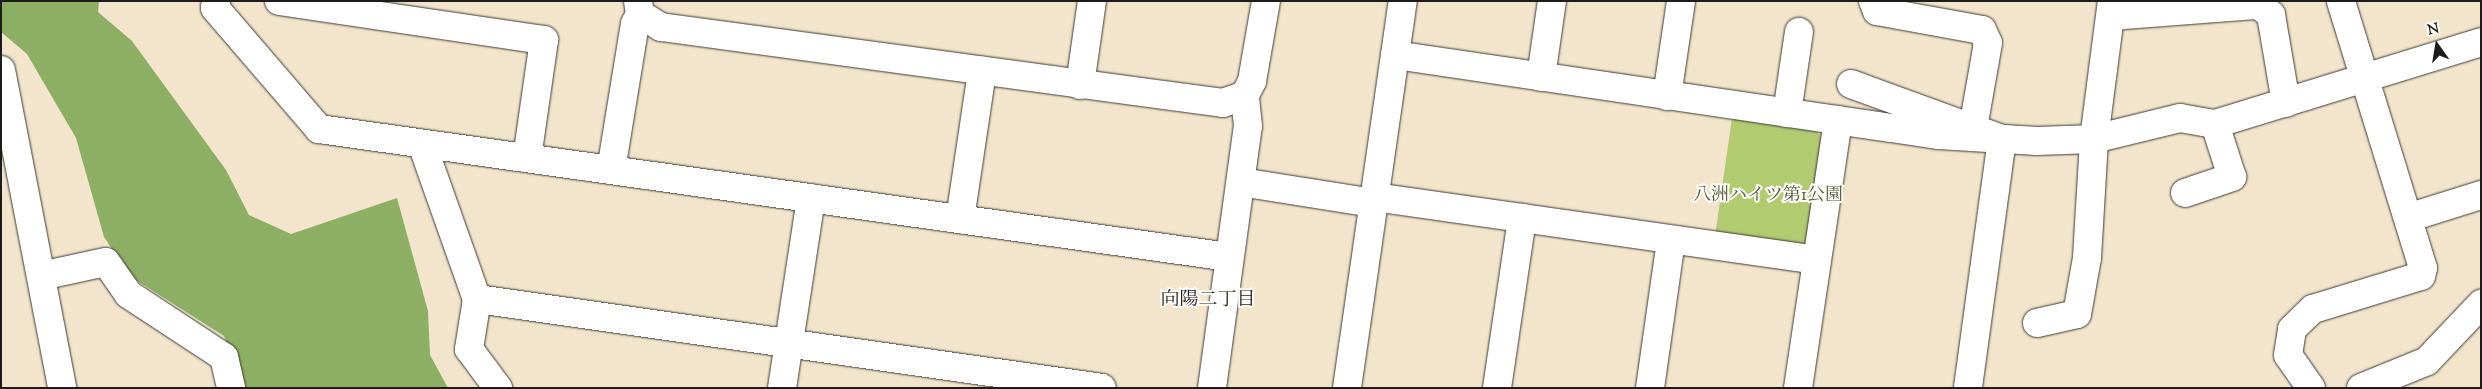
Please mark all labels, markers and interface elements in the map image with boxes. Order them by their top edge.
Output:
text: N [2426,19,2441,41]
north arrow [2412,20,2462,70]
park label: 八洲ハイツ第1公園 [1693,185,1843,207]
district label: 向陽二丁目 [1161,290,1255,312]

